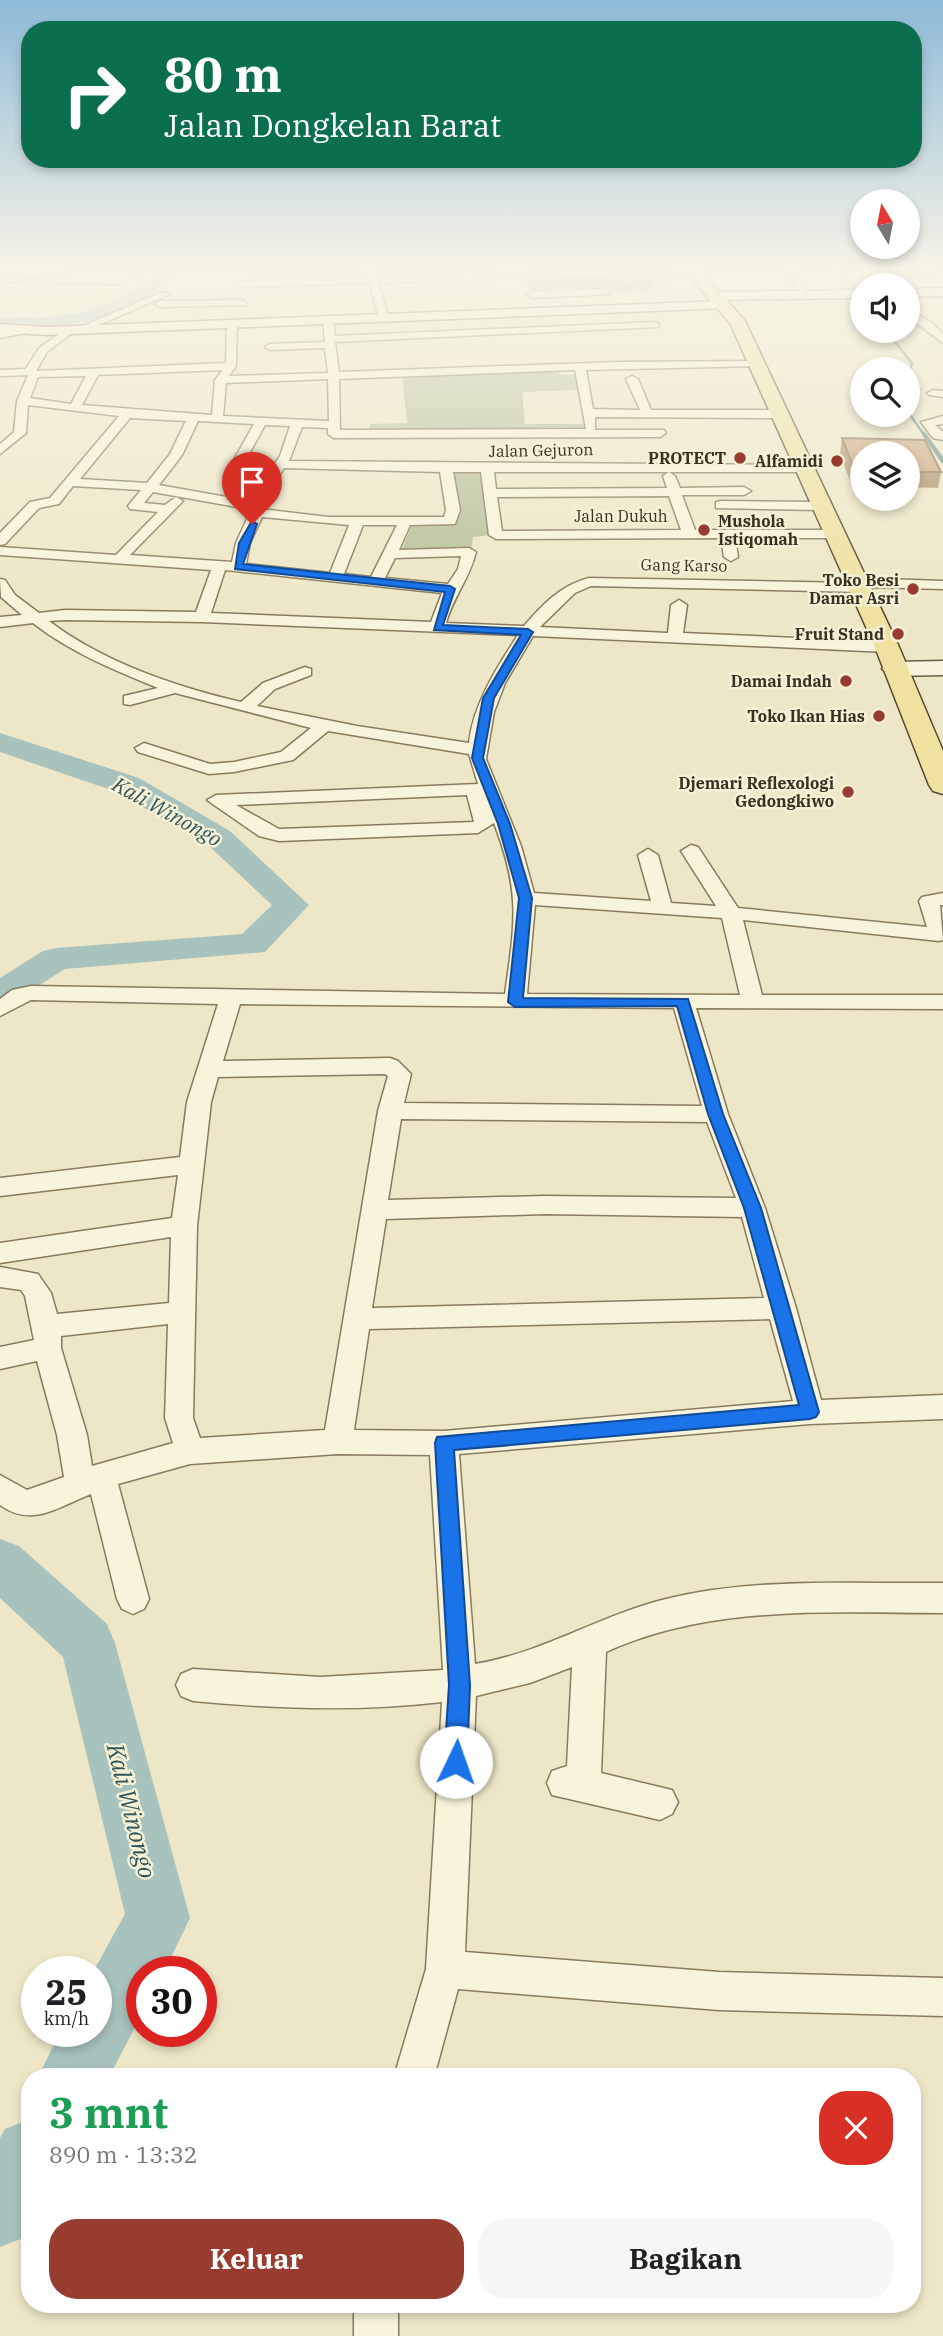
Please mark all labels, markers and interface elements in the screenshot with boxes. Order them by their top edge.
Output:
text: 80 m [164,42,282,105]
icon: right [49,49,140,140]
text: Jalan Dongkelan Barat [164,104,501,146]
north arrow [850,189,920,259]
map controls [850,189,920,511]
button: sound [850,273,920,343]
button: search [850,357,920,427]
street label: Jalan Gejuron [489,439,593,461]
button: layers [850,441,920,511]
place label: PROTECT [648,448,726,468]
marker: PROTECT [732,450,748,466]
place label: Alfamidi [755,451,823,471]
pin [222,452,282,524]
marker: Alfamidi [829,453,845,469]
icon: arrive [233,463,271,501]
street label: Jalan Dukuh [574,506,668,526]
place label: Mushola Istiqomah [718,511,798,549]
marker: Mushola Istiqomah [696,522,712,538]
street label: Gang Karso [640,554,728,576]
place label: Toko Besi Damar Asri [809,570,899,608]
marker: Toko Besi Damar Asri [905,581,921,597]
place label: Fruit Stand [795,624,884,644]
marker: Fruit Stand [890,626,906,642]
place label: Damai Indah [731,671,832,691]
marker: Damai Indah [838,673,854,689]
place label: Toko Ikan Hias [747,706,865,726]
marker: Toko Ikan Hias [871,708,887,724]
water label: Kali Winongo [107,769,227,853]
place label: Djemari Reflexologi Gedongkiwo [679,773,834,811]
marker: Djemari Reflexologi Gedongkiwo [840,784,856,800]
position arrow [419,1725,493,1799]
water label: Kali Winongo [100,1739,164,1882]
speed limit sign: 30 [126,1956,217,2047]
text: 25 [45,1969,88,2015]
text: km/h [44,2007,89,2030]
text: 3 mnt [49,2085,168,2140]
button: close [819,2091,893,2165]
text: 890 m · 13:32 [49,2139,198,2169]
button: Keluar [49,2219,464,2299]
button: Bagikan [478,2219,893,2299]

